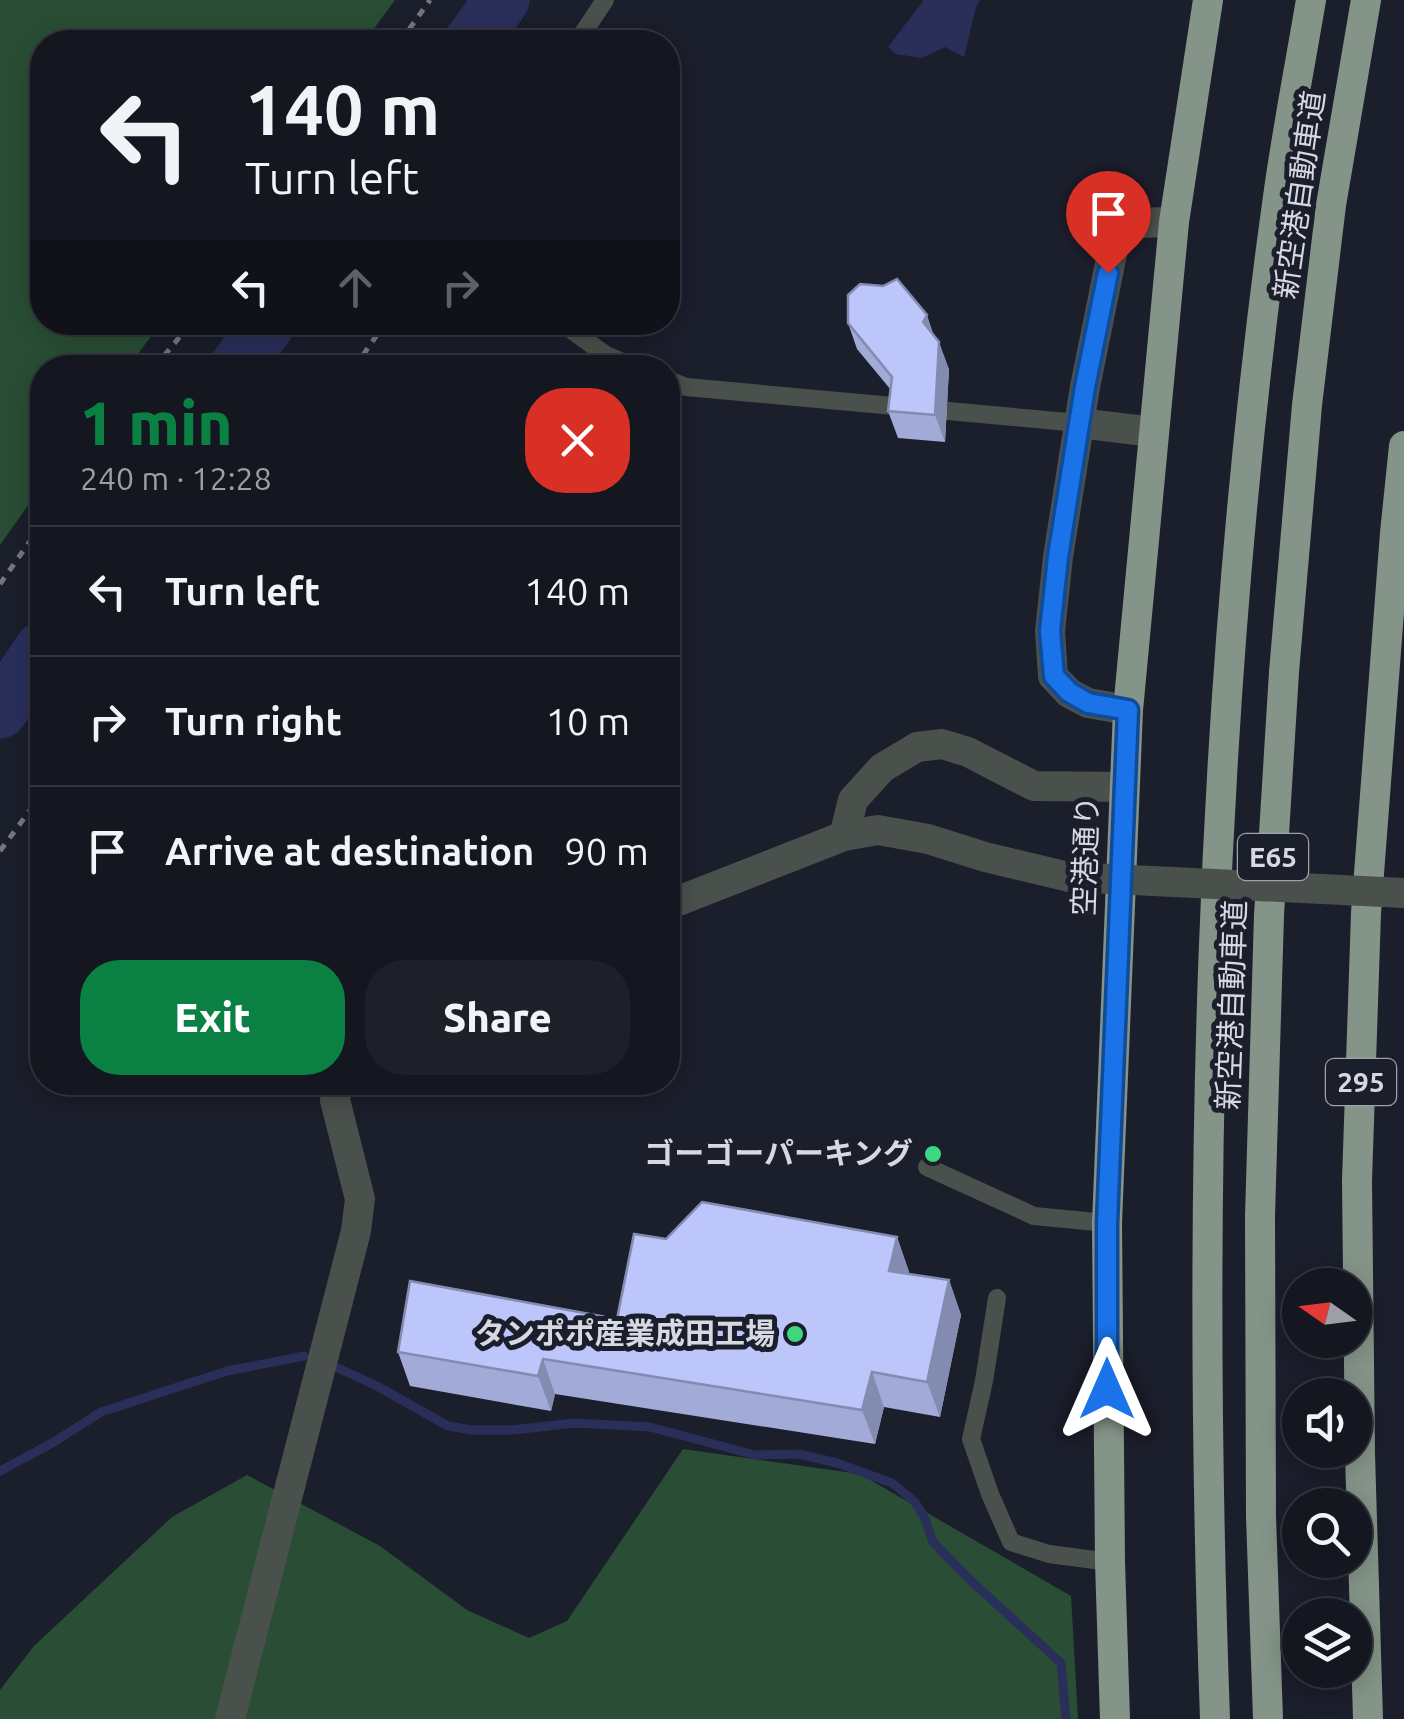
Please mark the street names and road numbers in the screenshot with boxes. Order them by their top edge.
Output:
street label: 新空港自動車道 [1268,89,1330,301]
street label: 空港通り [1066,795,1104,917]
road number: E65 [1238,834,1308,880]
street label: 新空港自動車道 [1210,899,1252,1110]
road number: 295 [1326,1059,1396,1105]

